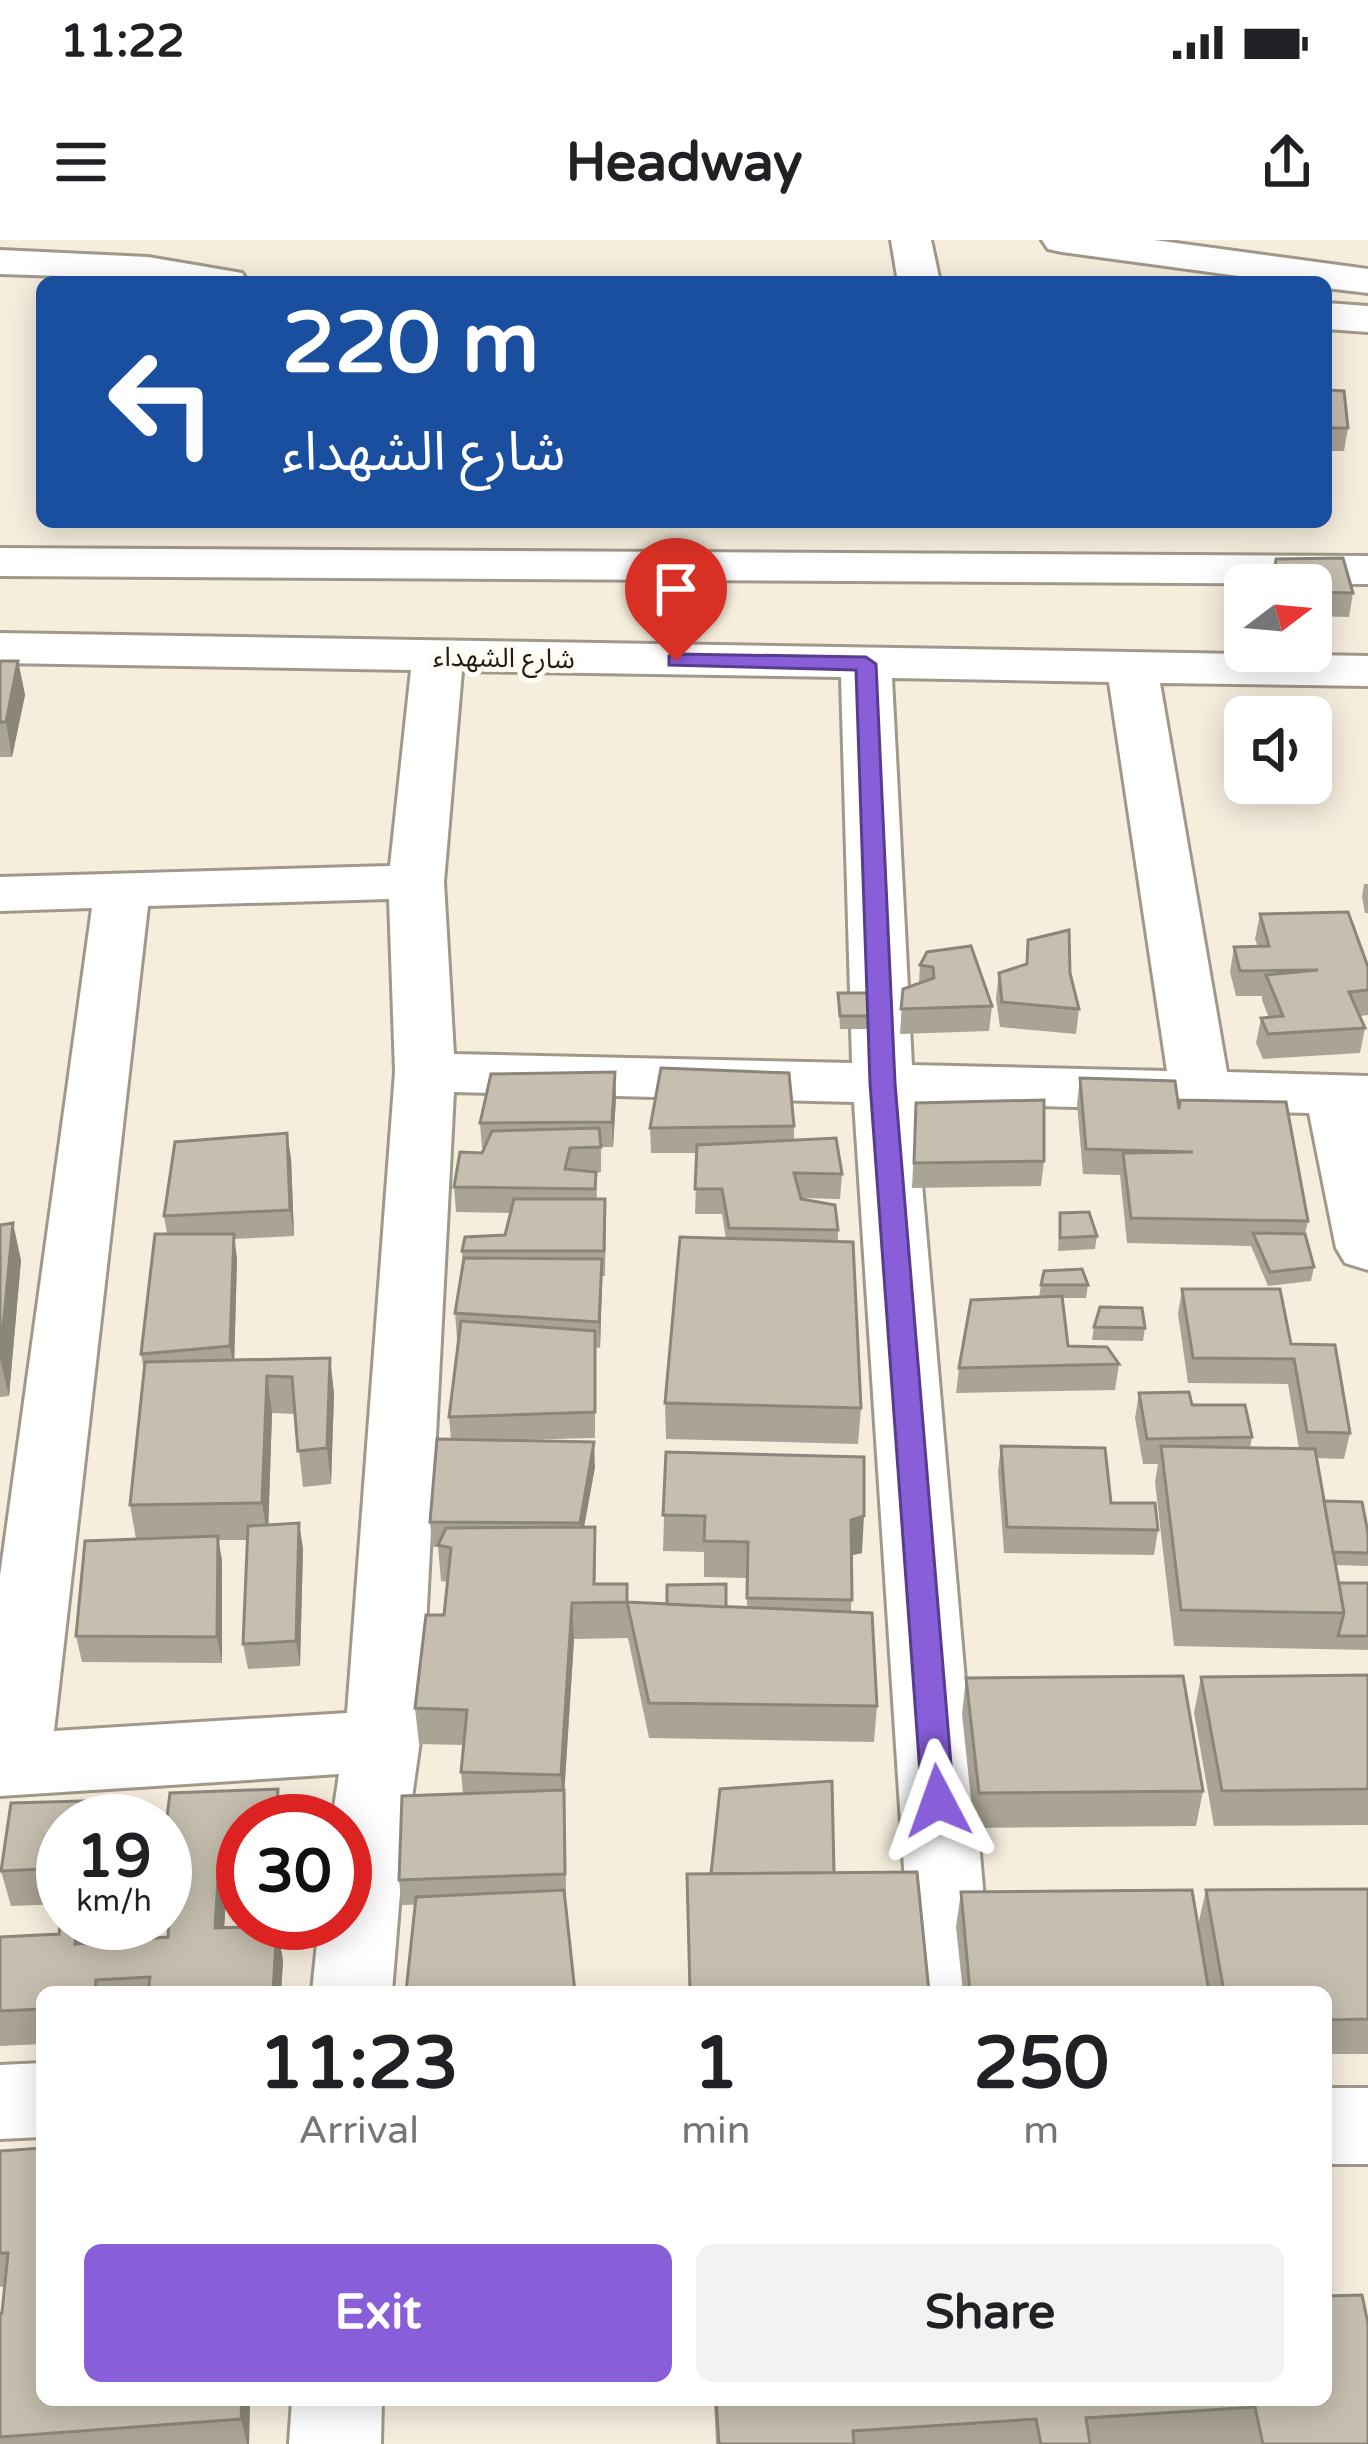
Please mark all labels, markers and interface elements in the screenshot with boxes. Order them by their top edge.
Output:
text: 11:22 [60,15,185,69]
icon: menu [48,129,114,195]
icon: share [1254,129,1320,195]
text: Headway [566,130,802,195]
text: 220 m [282,294,539,395]
icon: left [84,324,240,480]
text: شارع الشهداء [282,420,565,485]
pin [625,538,727,661]
icon: arrive [643,556,709,622]
north arrow [1224,564,1332,672]
map controls [1224,564,1332,804]
street label: شارع الشهداء [433,641,575,679]
button: sound [1224,696,1332,804]
position arrow [875,1738,1001,1864]
speed limit sign: 30 [216,1794,372,1950]
text: 19 [76,1821,152,1893]
text: km/h [76,1883,152,1920]
text: 11:23 [259,2021,458,2108]
text: 1 [693,2021,739,2108]
text: 250 [973,2021,1109,2108]
text: Arrival [298,2107,419,2154]
text: min [681,2107,751,2154]
text: m [1023,2107,1059,2154]
button: Exit [84,2244,672,2382]
button: Share [696,2244,1284,2382]

